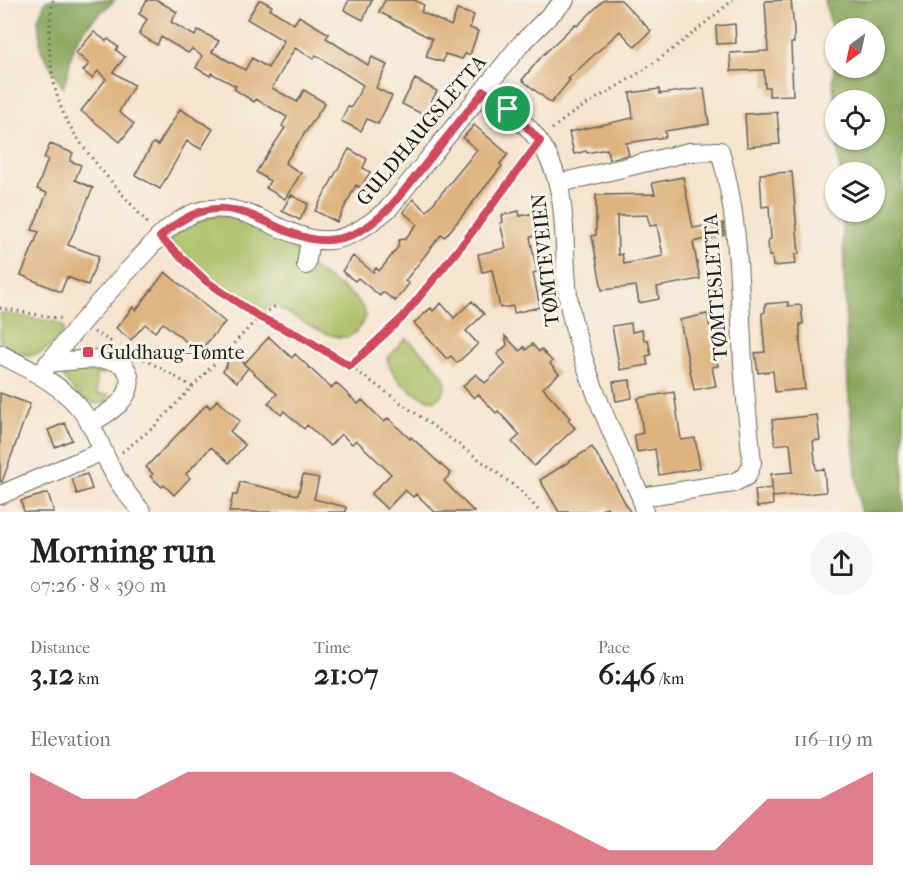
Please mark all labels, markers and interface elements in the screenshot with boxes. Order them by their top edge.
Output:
north arrow [825,18,885,78]
map controls [825,18,885,222]
street label: GULDHAUGSLETTA [352,50,492,210]
pin [482,83,533,134]
button: locate [825,90,885,150]
icon: arrive [491,92,524,125]
button: layers [825,162,885,222]
street label: TØMTEVEIEN [527,192,564,328]
street label: TØMTESLETTA [699,212,732,361]
place label: Guldhaug-Tømte [100,341,245,364]
marker: Guldhaug-Tømte [81,345,95,359]
text: Morning run [30,532,215,571]
button: share [810,532,873,595]
text: 07:26 · 8 × 390 m [30,574,166,597]
text: Distance [30,638,90,657]
text: Time [314,638,350,657]
text: Pace [598,638,630,657]
text: 3.12 [30,657,74,692]
text: 21:07 [314,657,378,692]
text: 6:46 [598,657,655,692]
text: km [74,669,99,688]
text: /km [655,669,684,688]
text: Elevation [30,728,111,751]
text: 116–119 m [794,728,873,751]

